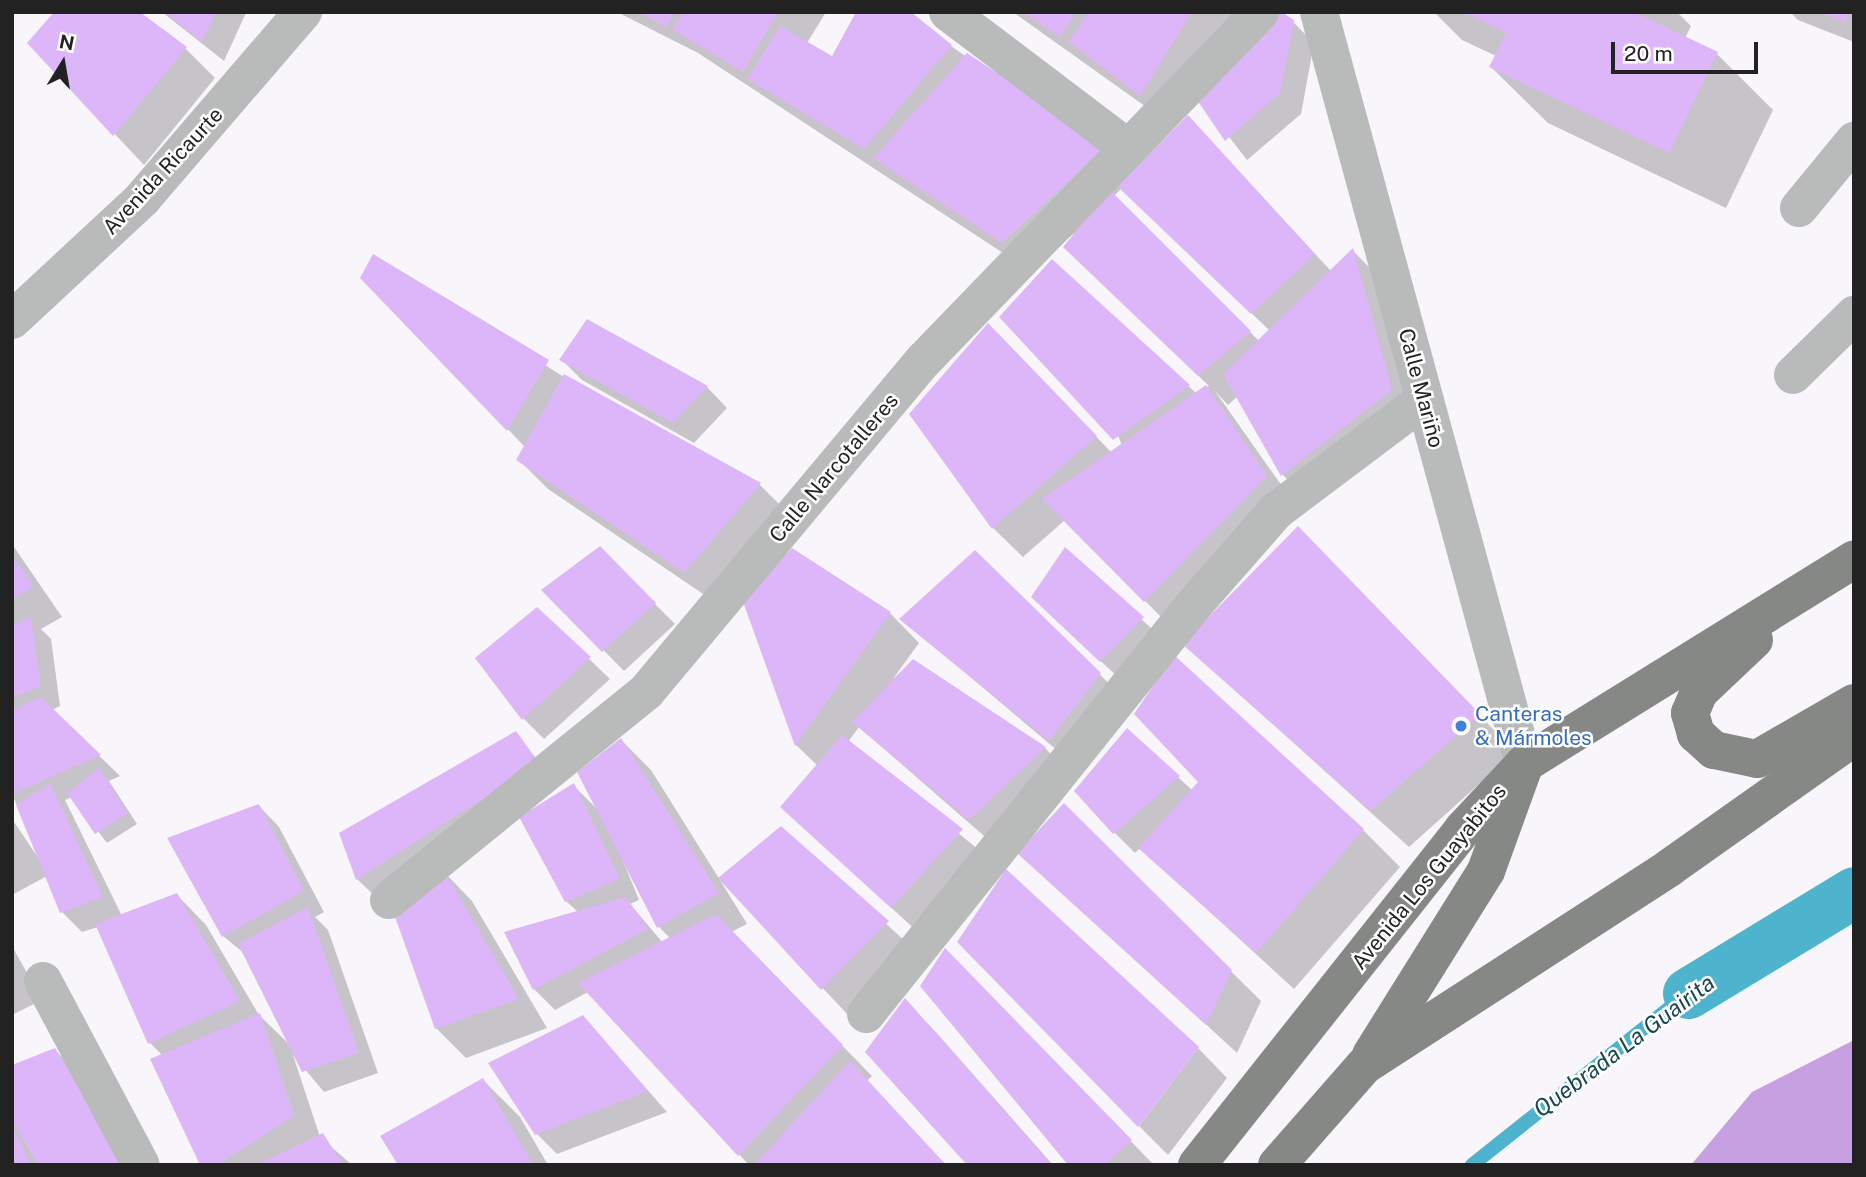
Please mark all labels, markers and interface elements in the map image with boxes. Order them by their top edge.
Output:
north arrow [28,28,98,98]
scale bar [1614,28,1761,72]
text: N [58,30,76,55]
text: 20 m [1624,41,1673,66]
street label: Avenida Ricaurte [98,102,228,240]
street label: Calle Mariño [1393,326,1449,450]
street label: Calle Narcotalleres [764,388,904,548]
place label: Canteras & Mármoles [1475,701,1592,751]
marker: Canteras & Mármoles [1453,718,1469,734]
street label: Avenida Los Guayabitos [1346,779,1512,975]
water label: Quebrada La Guairita [1528,969,1720,1123]

